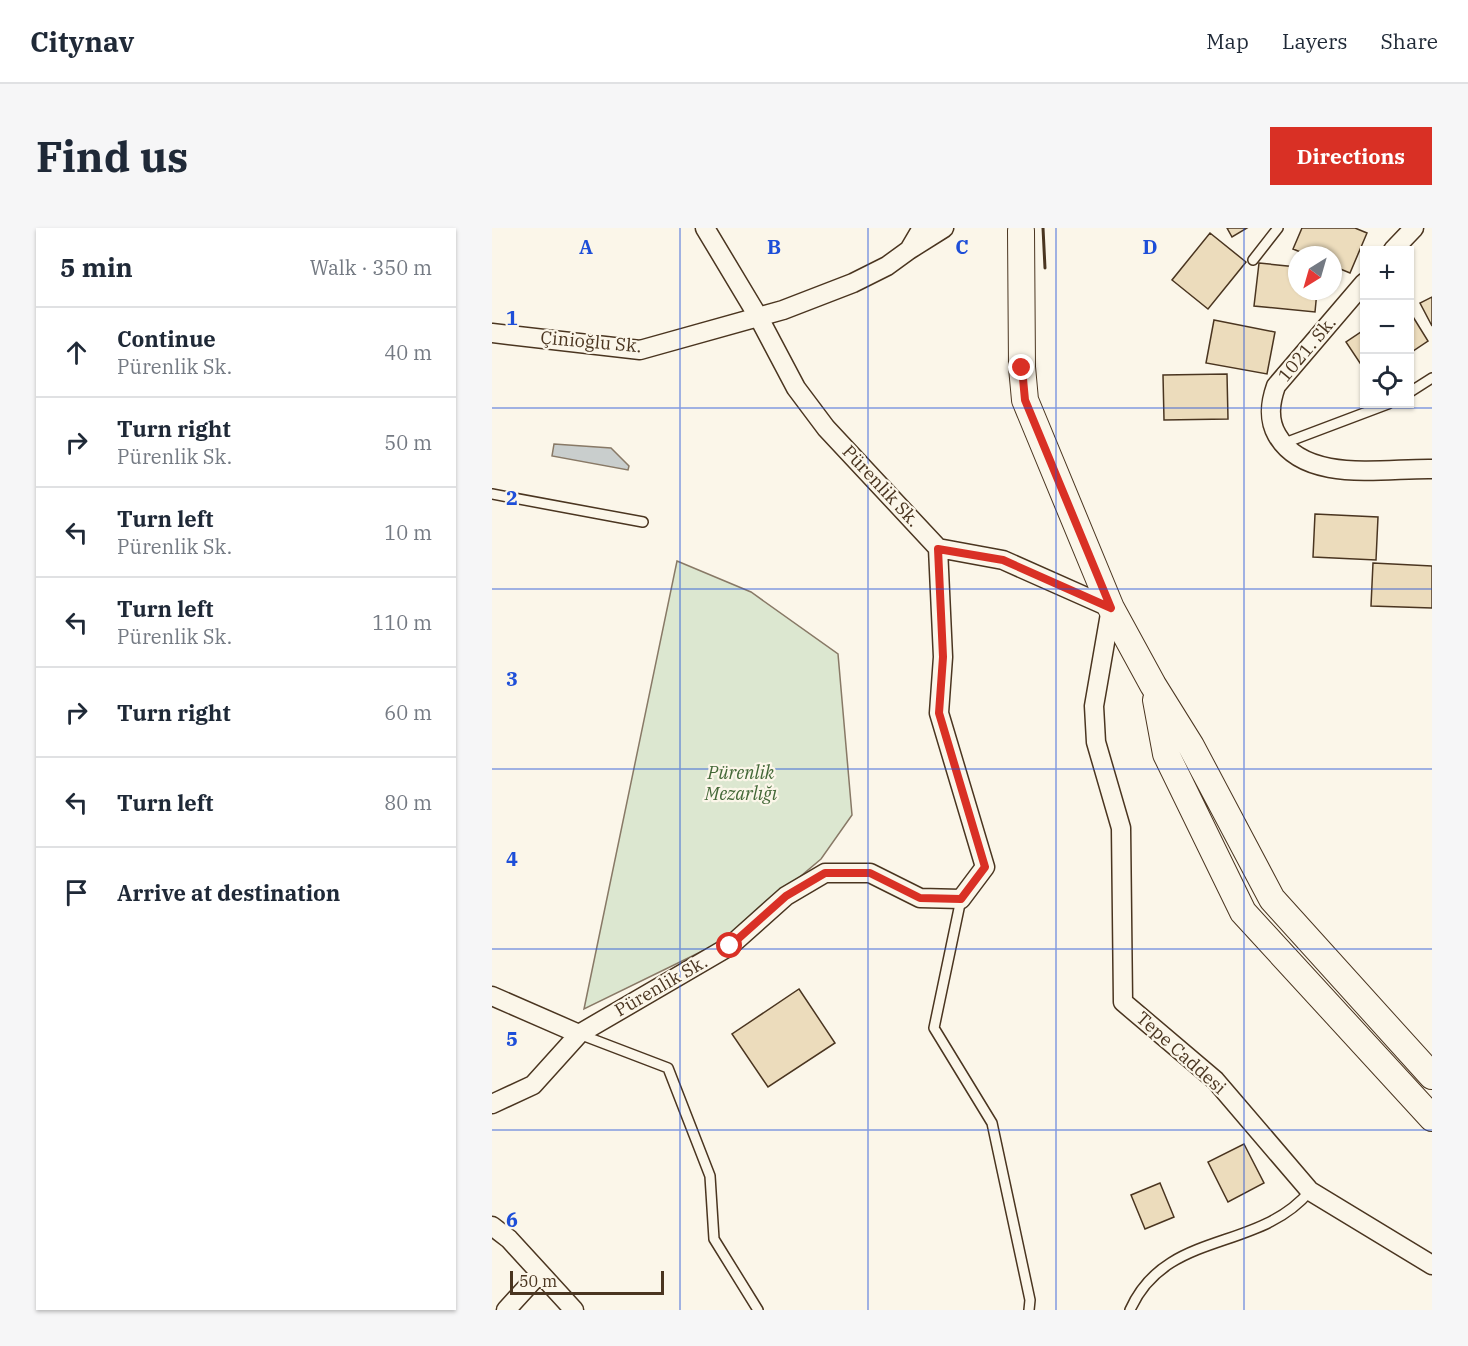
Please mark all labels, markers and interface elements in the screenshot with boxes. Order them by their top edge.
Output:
text: Citynav [30,23,134,60]
text: Map [1206,27,1249,55]
text: Layers [1282,27,1348,55]
text: Share [1381,27,1438,55]
button: Directions [1270,127,1432,185]
text: Find us [36,129,188,184]
text: A [579,233,593,260]
text: B [767,233,781,260]
text: C [955,233,969,260]
text: D [1142,233,1158,260]
north arrow [1288,246,1342,300]
map controls [1360,246,1414,408]
button: + [1360,246,1414,300]
text: 5 min [60,250,133,284]
text: Walk · 350 m [310,254,432,281]
button: − [1360,300,1414,354]
text: 1 [506,304,518,331]
street label: 1021. Sk. [1273,311,1341,386]
text: Continue [117,324,216,353]
street label: Çinioğlu Sk. [539,326,643,357]
icon: ahead [60,336,93,369]
text: 40 m [384,339,432,366]
text: Pürenlik Sk. [117,353,232,380]
route end [1008,354,1034,380]
button: locate [1360,354,1414,408]
text: Turn right [117,414,231,443]
icon: right [60,426,93,459]
text: 50 m [384,429,432,456]
street label: Pürenlik Sk. [838,440,925,531]
text: Pürenlik Sk. [117,443,232,470]
text: 2 [506,484,518,511]
text: Turn left [117,504,213,533]
icon: left [60,516,93,549]
text: 10 m [384,519,432,546]
text: Pürenlik Sk. [117,533,232,560]
text: Turn left [117,594,213,623]
icon: left [60,606,93,639]
text: 110 m [372,609,432,636]
text: Pürenlik Sk. [117,623,232,650]
text: 3 [506,665,518,692]
icon: right [60,696,93,729]
text: Turn right [117,698,231,727]
text: 60 m [384,699,432,726]
park label: Pürenlik Mezarlığı [704,761,778,805]
icon: left [60,786,93,819]
text: Turn left [117,788,213,817]
text: 80 m [384,789,432,816]
text: 4 [506,845,518,872]
icon: arrive [60,876,93,909]
text: Arrive at destination [117,878,340,907]
route start [716,932,742,958]
street label: Pürenlik Sk. [610,950,711,1021]
street label: Tepe Caddesi [1132,1006,1231,1099]
text: 5 [506,1025,518,1052]
text: 6 [506,1206,518,1233]
scale bar [510,1268,664,1296]
text: 50 m [519,1271,557,1291]

